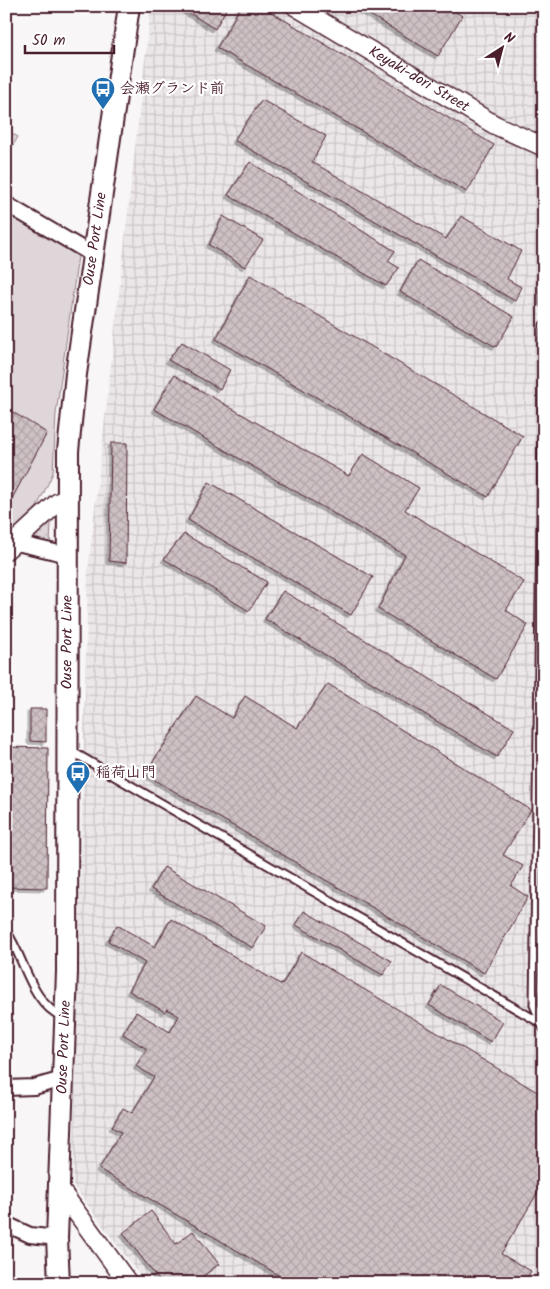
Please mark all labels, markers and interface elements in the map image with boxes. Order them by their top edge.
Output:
scale bar [25,22,114,54]
north arrow [478,22,528,72]
text: N [499,27,519,50]
text: 50 m [32,29,66,53]
street label: Keyaki-dori Street [364,40,474,119]
bus stop icon: 会瀬グランド前 [90,76,116,110]
place label: 会瀬グランド前 [120,77,225,101]
street label: Ouse Port Line [77,191,114,287]
street label: Ouse Port Line [56,595,80,689]
bus stop icon: 稲荷山門 [65,760,91,794]
place label: 稲荷山門 [96,761,156,785]
street label: Ouse Port Line [50,1000,78,1095]

